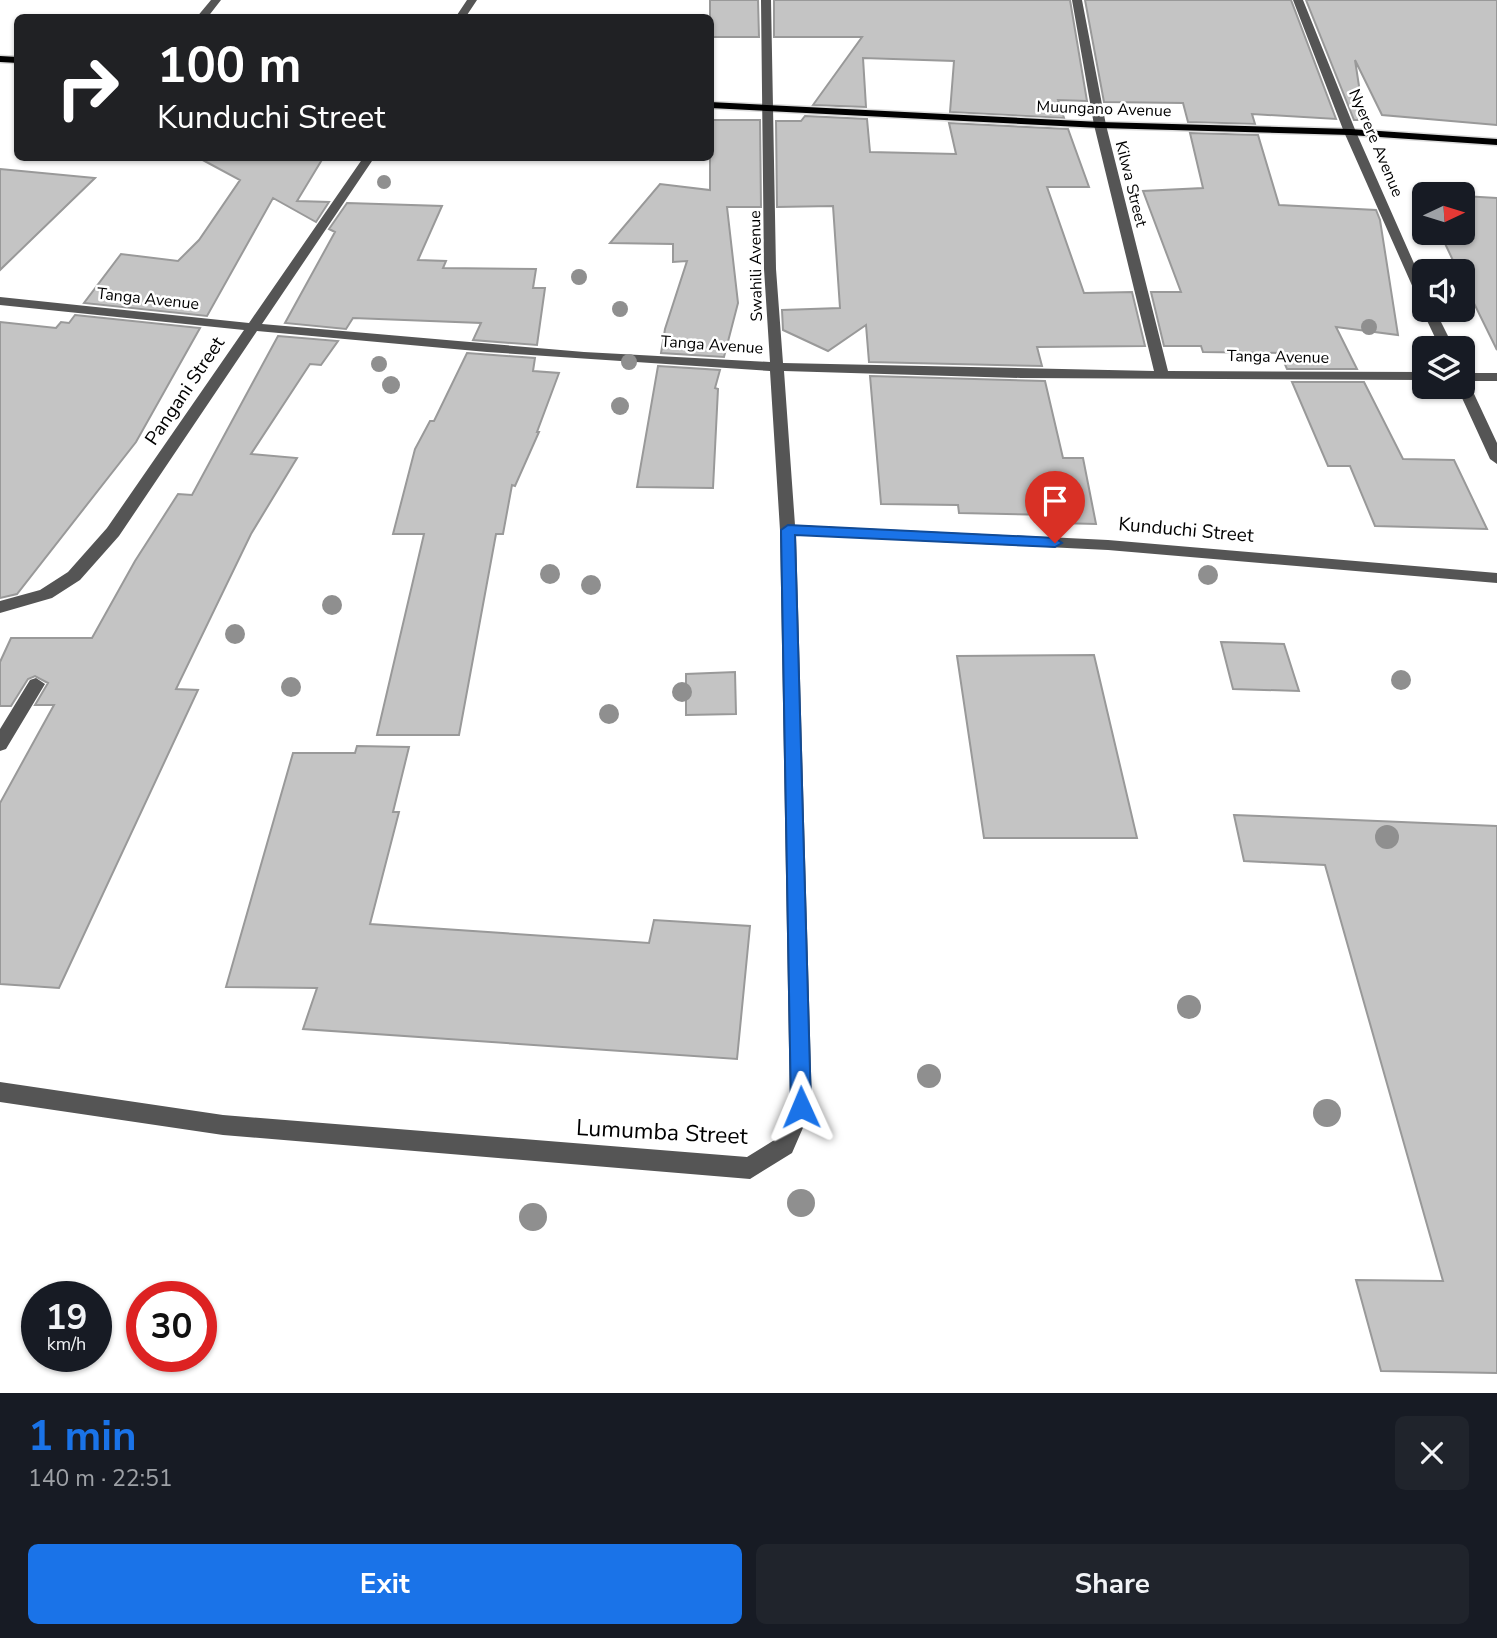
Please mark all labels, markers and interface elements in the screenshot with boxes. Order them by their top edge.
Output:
text: 100 m [157,32,301,99]
icon: right [42,42,133,133]
street label: Nyerere Avenue [1343,86,1409,200]
text: Kunduchi Street [157,96,385,139]
street label: Muungano Avenue [1036,96,1172,122]
street label: Kilwa Street [1110,139,1152,230]
north arrow [1412,182,1475,245]
map controls [1412,182,1475,399]
street label: Swahili Avenue [744,210,768,322]
button: sound [1412,259,1475,322]
street label: Tanga Avenue [96,283,200,315]
street label: Tanga Avenue [660,330,764,360]
street label: Pangani Street [139,331,231,450]
button: layers [1412,336,1475,399]
street label: Tanga Avenue [1227,345,1329,369]
pin [1025,471,1085,543]
icon: arrive [1036,482,1074,520]
street label: Kunduchi Street [1117,511,1255,549]
position arrow [764,1070,838,1144]
street label: Lumumba Street [575,1112,749,1152]
speed limit sign: 30 [126,1281,217,1372]
text: 19 [45,1294,88,1341]
text: km/h [47,1332,86,1356]
text: 1 min [28,1408,137,1465]
button: close [1395,1416,1469,1490]
text: 140 m · 22:51 [28,1463,173,1494]
button: Exit [28,1544,742,1624]
button: Share [756,1544,1469,1624]

